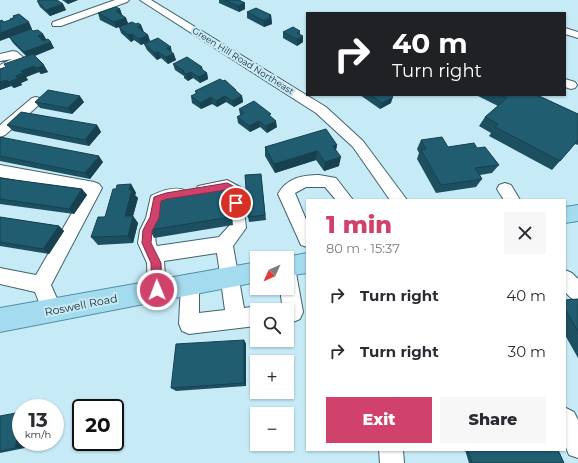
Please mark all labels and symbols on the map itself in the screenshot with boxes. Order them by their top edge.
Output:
street label: Green Hill Road Northeast [190,25,296,97]
pin [219,186,253,220]
north arrow [250,251,294,295]
position arrow [136,269,178,311]
street label: Roswell Road [43,291,119,319]
speed limit sign: 20 [72,399,124,451]

